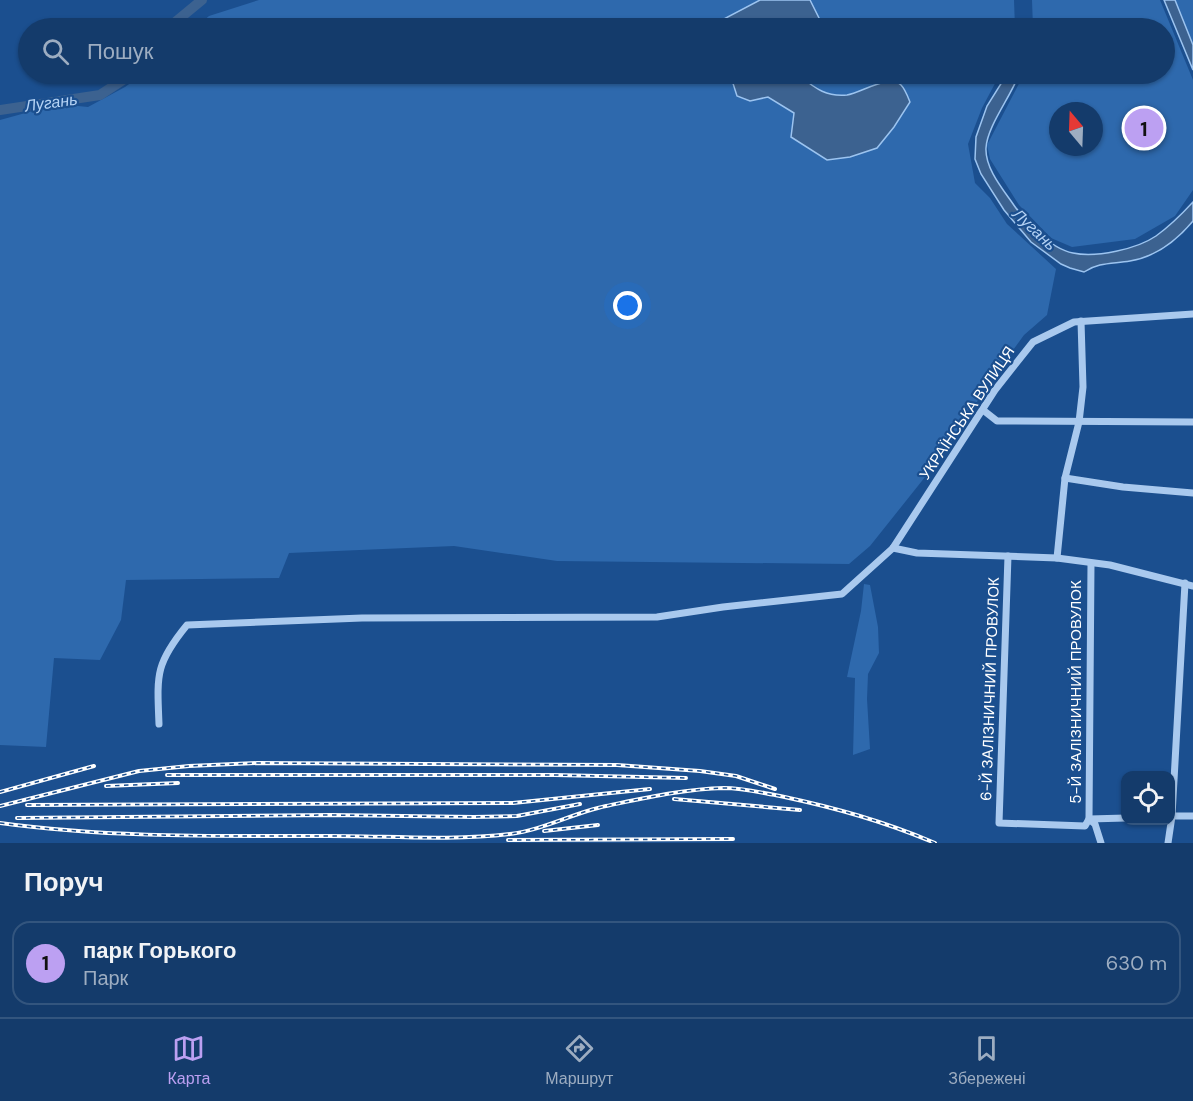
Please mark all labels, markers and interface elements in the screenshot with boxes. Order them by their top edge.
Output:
search box [18,18,1175,84]
icon: search [39,35,72,68]
text: Пошук [87,37,153,66]
water label: Лугань [22,88,79,117]
north arrow [1049,102,1103,156]
pin: 1 [1124,106,1164,150]
water label: Лугань [1007,203,1061,255]
your location [613,291,642,320]
street label: УКРАЇНСЬКА ВУЛИЦЯ [915,342,1019,484]
street label: 6-Й ЗАЛІЗНИЧНИЙ ПРОВУЛОК [976,577,1004,801]
street label: 5-Й ЗАЛІЗНИЧНИЙ ПРОВУЛОК [1066,580,1086,804]
map controls [1121,771,1175,825]
button: locate [1121,771,1175,825]
text: Поруч [24,865,104,899]
text: парк Горького [83,936,236,965]
text: 1 [42,950,49,976]
text: 630 m [1106,950,1167,976]
text: Парк [83,965,128,991]
tab: Карта [167,1032,210,1089]
tab: Маршрут [545,1032,613,1089]
tab: Збережені [948,1032,1026,1089]

